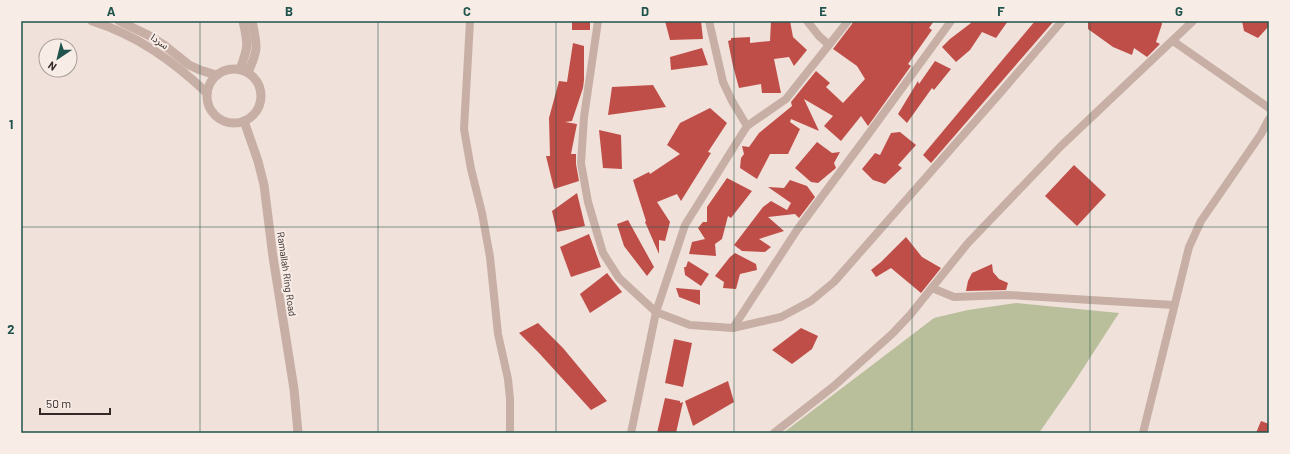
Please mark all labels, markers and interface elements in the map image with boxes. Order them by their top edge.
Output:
text: A [107,3,116,19]
text: B [285,3,293,19]
text: C [463,3,471,19]
text: D [641,3,649,19]
text: E [819,3,827,19]
text: F [997,3,1005,19]
text: G [1175,3,1183,19]
street label: سردا [148,31,171,52]
north arrow [38,38,78,78]
text: N [45,59,59,74]
text: 1 [9,116,13,132]
street label: Ramallah Ring Road [275,231,299,317]
text: 2 [7,321,15,337]
scale bar [40,390,110,416]
text: 50 m [46,396,71,410]

